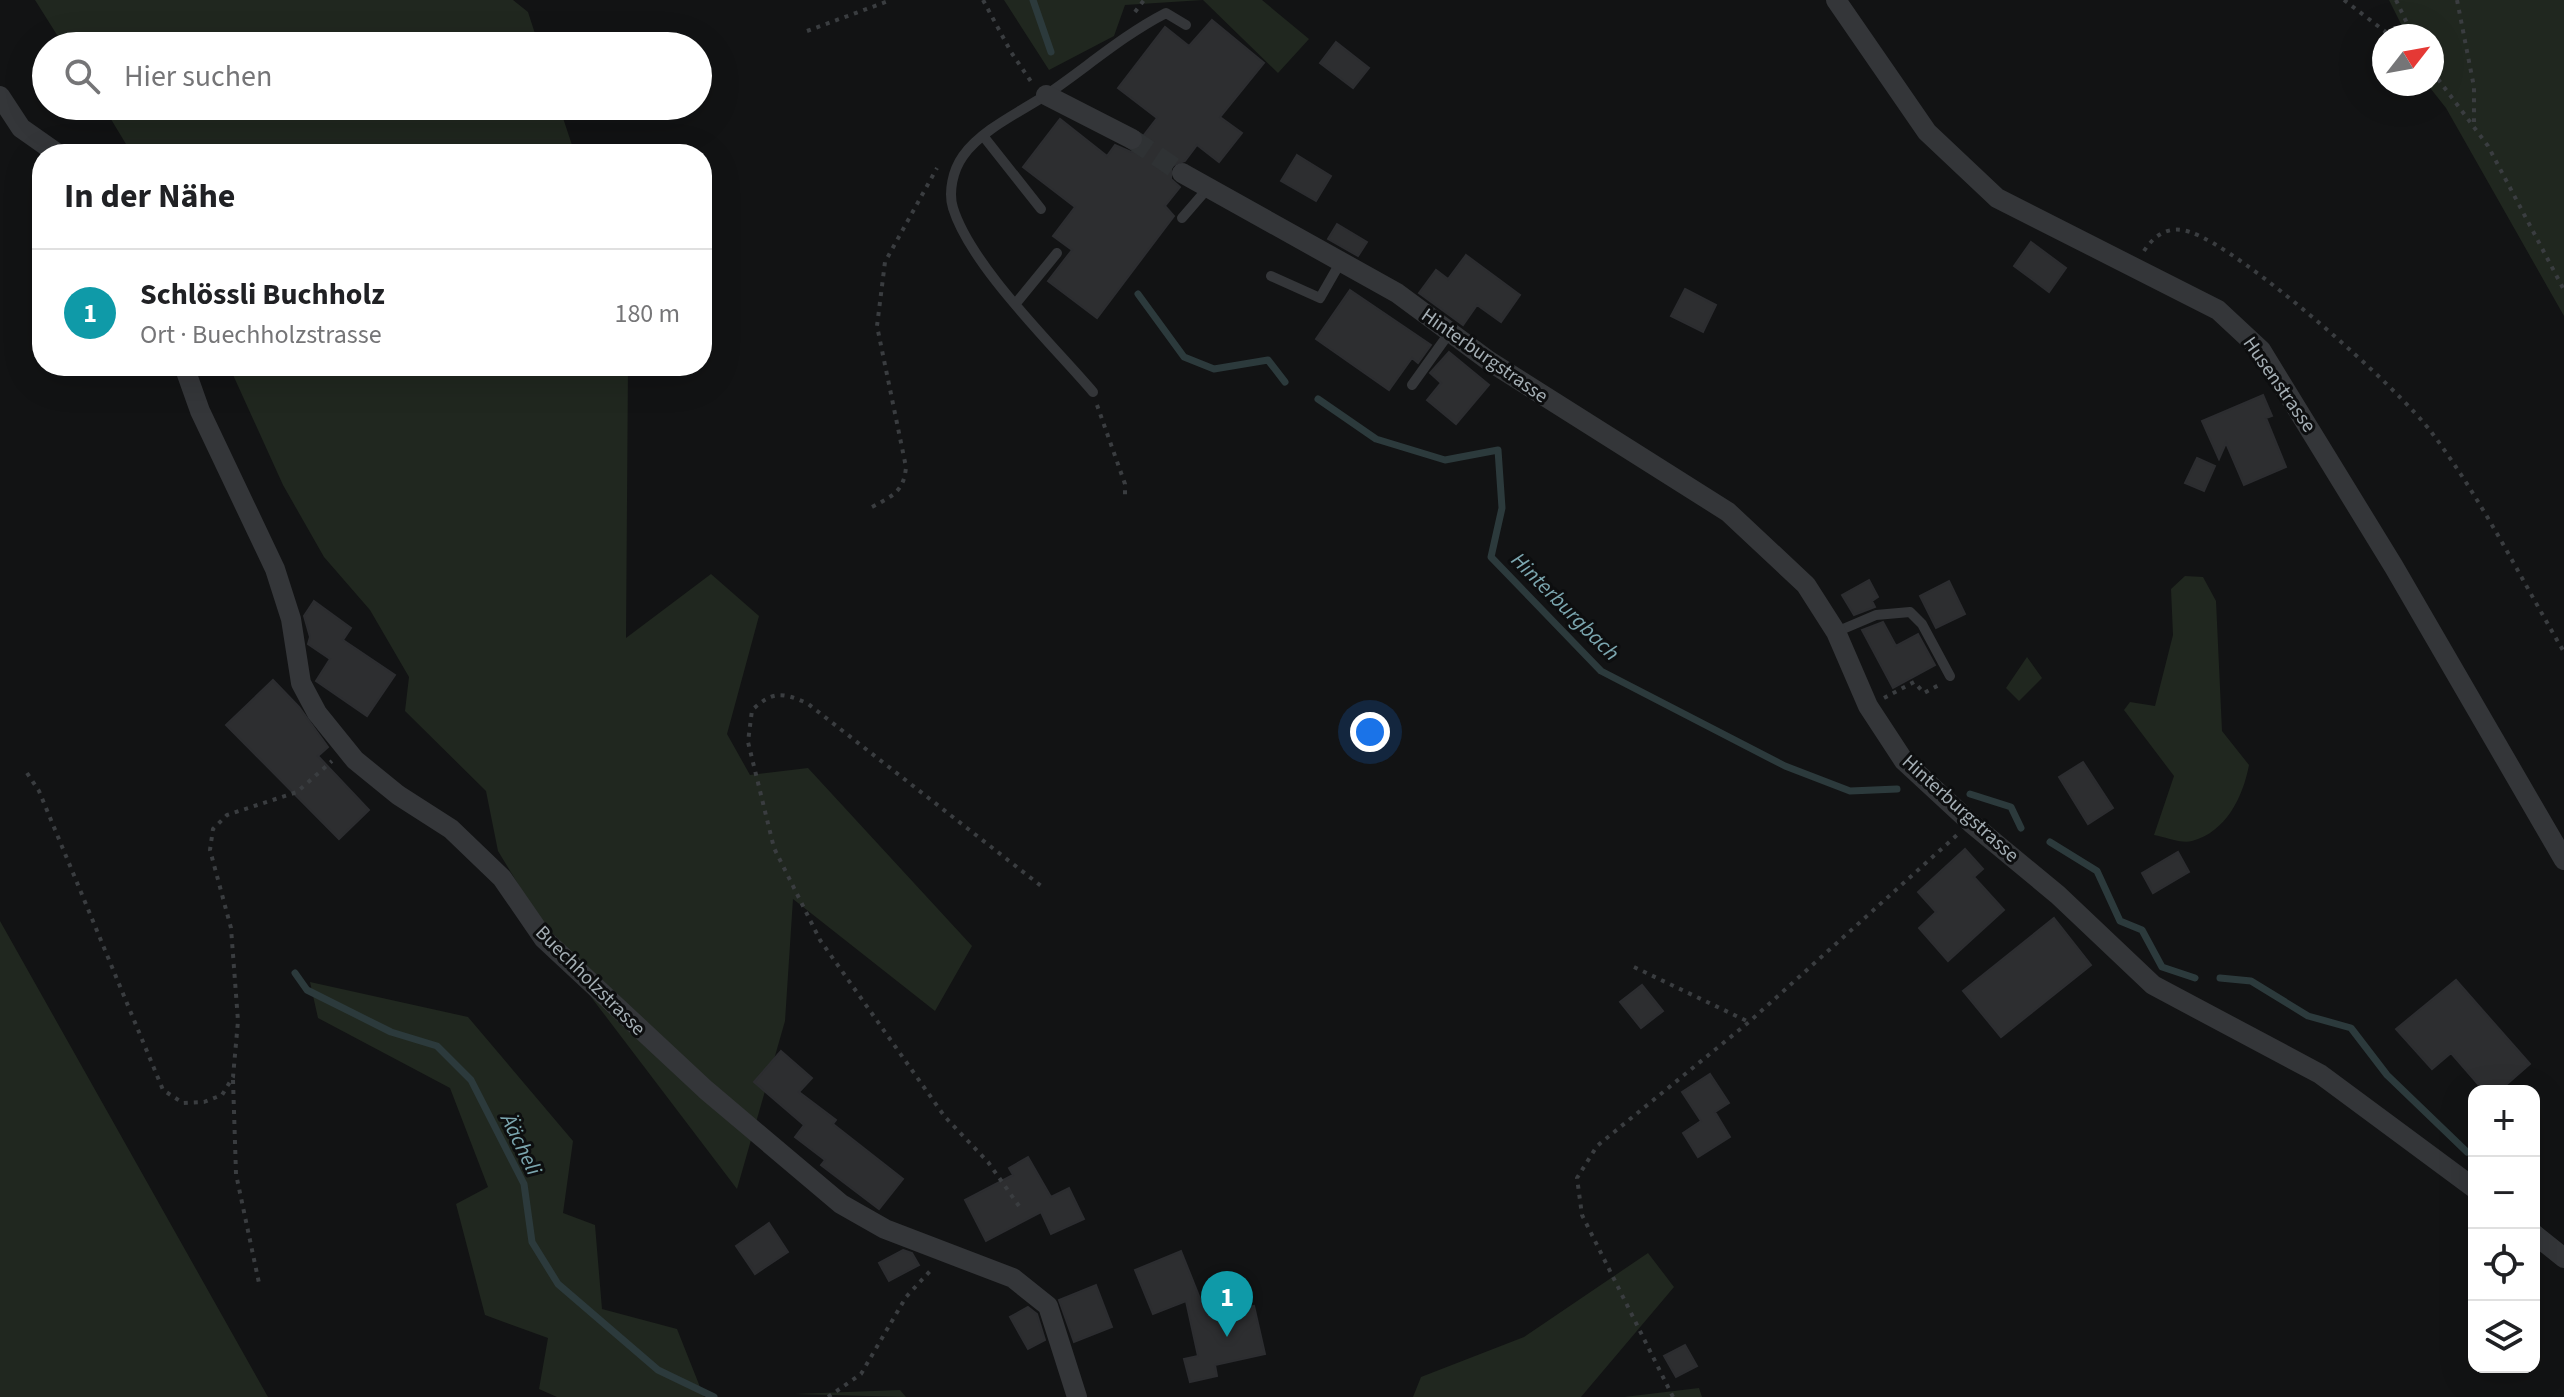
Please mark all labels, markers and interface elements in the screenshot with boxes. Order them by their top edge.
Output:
north arrow [2372,24,2444,96]
search box [32,32,712,120]
icon: search [60,54,104,98]
text: Hier suchen [124,55,272,98]
text: In der Nähe [64,172,235,221]
text: Schlössli Buchholz [140,273,385,316]
text: 1 [83,295,97,332]
text: 180 m [614,295,680,332]
street label: Hinterburgstrasse [1415,302,1554,410]
text: Ort · Buechholzstrasse [140,316,382,353]
street label: Husenstrasse [2236,331,2323,438]
water label: Hinterburgbach [1504,545,1627,668]
your location [1350,712,1390,752]
street label: Hinterburgstrasse [1896,748,2025,869]
street label: Buechholzstrasse [529,919,652,1042]
map controls [2468,1085,2540,1373]
button: + [2468,1085,2540,1157]
water label: Äächeli [492,1106,550,1182]
button: − [2468,1157,2540,1229]
button: locate [2468,1229,2540,1301]
pin: 1 [1201,1271,1253,1337]
button: layers [2468,1301,2540,1373]

